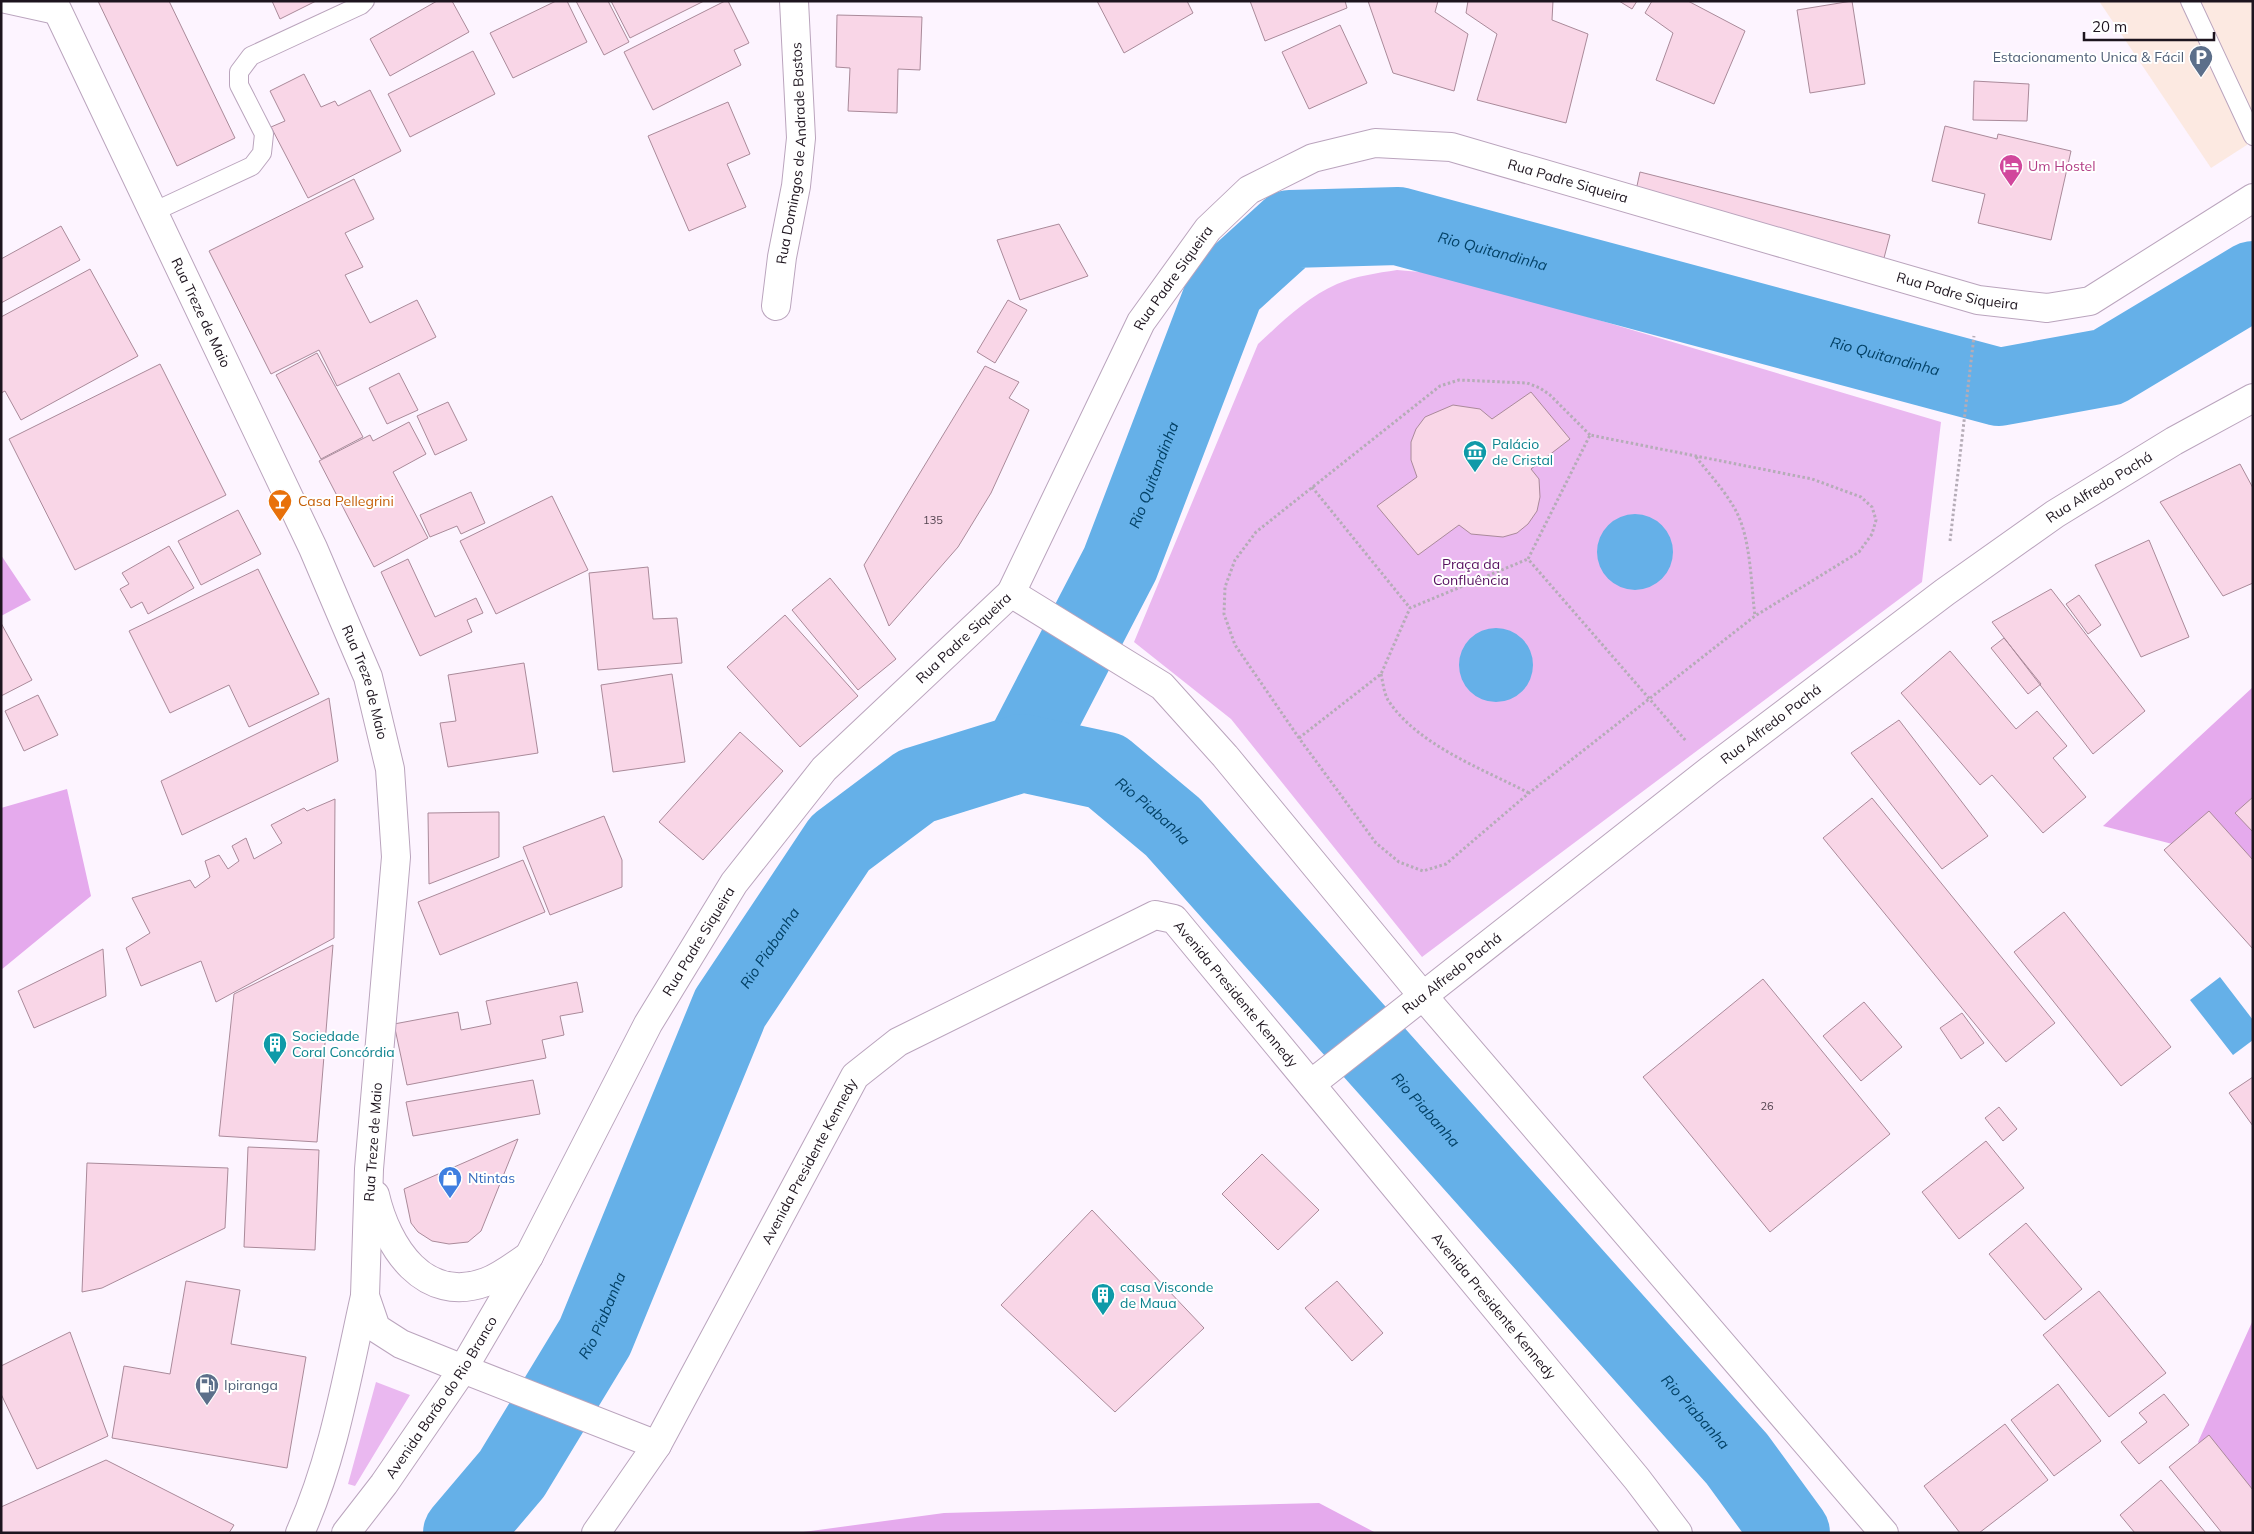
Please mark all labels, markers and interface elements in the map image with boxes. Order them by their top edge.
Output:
scale bar [2084,10,2214,42]
text: 20 m [2092,17,2127,36]
street label: Rua Domingos de Andrade Bastos [772,42,810,265]
parking icon: Estacionamento Unica & Fácil [2188,44,2214,78]
place label: Estacionamento Unica & Fácil [1993,48,2184,66]
hotel icon: Um Hostel [1998,153,2024,187]
street label: Rua Padre Siqueira [1506,155,1630,207]
place label: Um Hostel [2028,157,2096,175]
street label: Rua Padre Siqueira [1129,222,1217,333]
water label: Rio Quitandinha [1436,227,1550,275]
street label: Rua Treze de Maio [167,255,235,371]
street label: Rua Padre Siqueira [1895,268,2019,314]
water label: Rio Quitandinha [1828,332,1942,380]
water label: Rio Quitandinha [1125,419,1183,531]
place label: Palácio de Cristal [1492,435,1553,469]
museum icon: Palácio de Cristal [1462,439,1488,473]
street label: Rua Alfredo Pachá [2042,448,2156,527]
bar icon: Casa Pellegrini [267,488,293,522]
place label: Casa Pellegrini [298,492,394,510]
house number: 135 [923,513,943,527]
park label: Praça da Confluência [1433,555,1509,589]
street label: Rua Padre Siqueira [912,588,1015,687]
street label: Rua Treze de Maio [338,622,392,741]
street label: Rua Alfredo Pachá [1717,680,1825,768]
water label: Rio Piabanha [1112,773,1194,849]
street label: Rua Padre Siqueira [658,883,739,999]
water label: Rio Piabanha [736,904,803,992]
street label: Avenida Presidente Kennedy [1170,917,1302,1072]
street label: Rua Alfredo Pachá [1398,929,1505,1018]
place label: Sociedade Coral Concórdia [292,1027,395,1061]
building icon: Sociedade Coral Concórdia [262,1031,288,1065]
water label: Rio Piabanha [1388,1068,1464,1151]
street label: Avenida Presidente Kennedy [757,1075,861,1247]
street label: Rua Treze de Maio [360,1082,386,1202]
house number: 26 [1760,1099,1774,1113]
shop icon: Ntintas [437,1165,463,1199]
place label: Ntintas [468,1169,515,1187]
street label: Avenida Presidente Kennedy [1428,1229,1560,1384]
water label: Rio Piabanha [574,1269,630,1362]
place label: casa Visconde de Maua [1120,1278,1213,1312]
building icon: casa Visconde de Maua [1090,1282,1116,1316]
street label: Avenida Barão do Rio Branco [381,1313,501,1482]
water label: Rio Piabanha [1657,1371,1734,1453]
fuel station icon: Ipiranga [194,1372,220,1406]
place label: Ipiranga [224,1376,278,1394]

